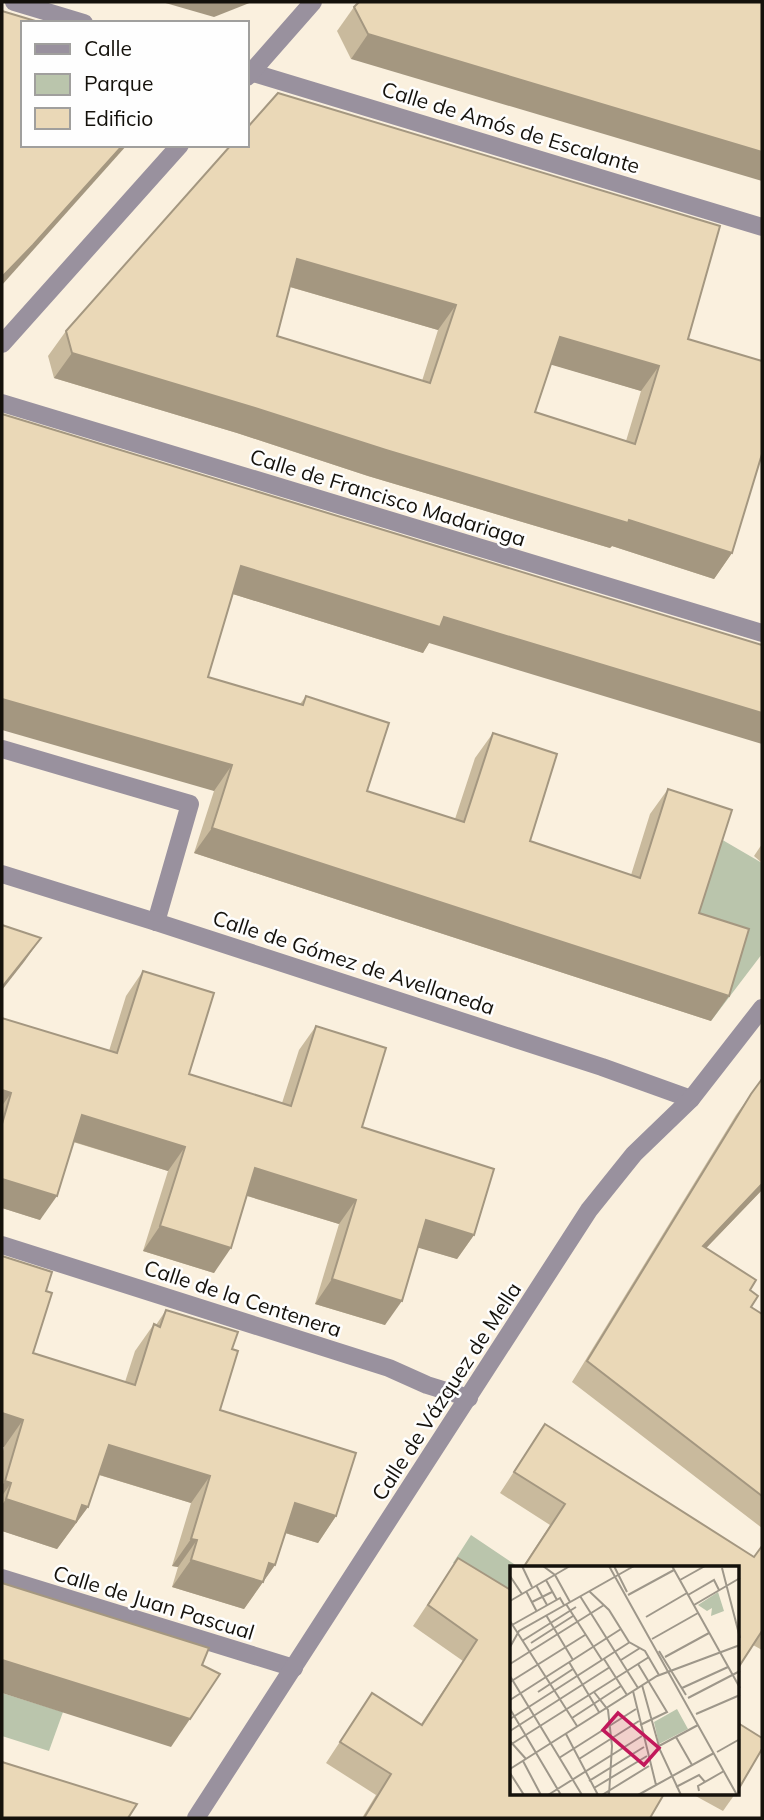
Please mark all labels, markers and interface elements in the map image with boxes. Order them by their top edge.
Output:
legend [21,21,248,147]
text: Calle [84,35,132,61]
text: Parque [84,70,153,96]
street label: Calle de Amós de Escalante [379,75,643,179]
text: Edificio [84,105,153,131]
street label: Calle de Francisco Madariaga [247,443,529,551]
street label: Calle de Gómez de Avellaneda [210,904,498,1020]
street label: Calle de la Centenera [141,1254,345,1342]
street label: Calle de Vázquez de Mella [366,1277,526,1505]
street label: Calle de Juan Pascual [50,1559,258,1645]
inset map [510,1566,740,1796]

